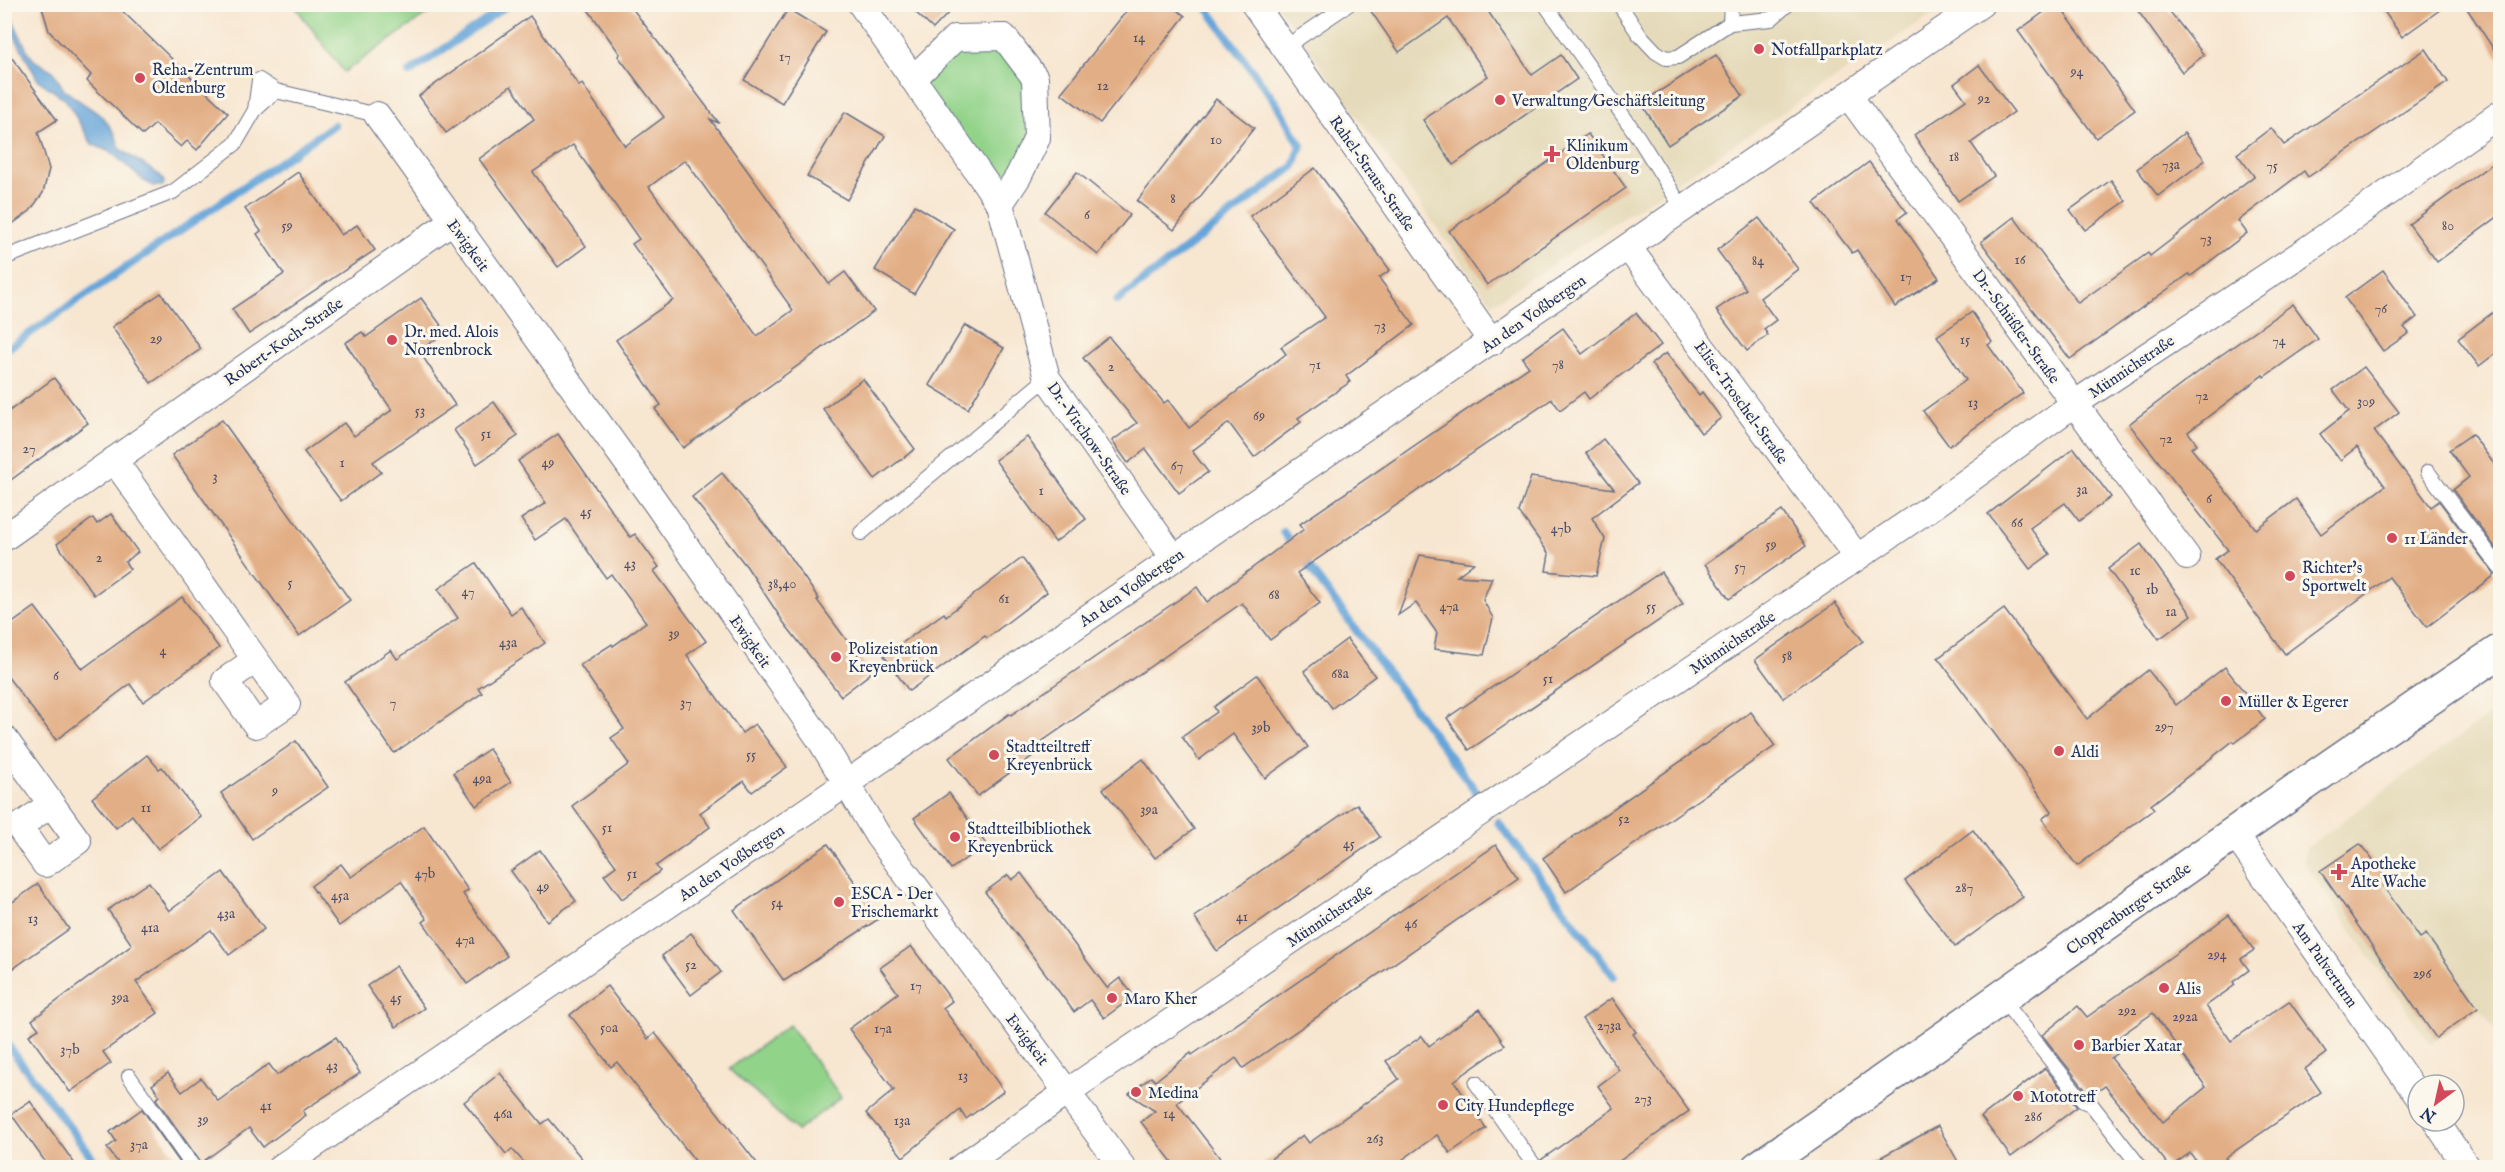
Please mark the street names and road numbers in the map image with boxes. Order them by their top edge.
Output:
street label: Rahel-Straus-Straße [1324,112,1419,236]
street label: Ewigkeit [442,216,493,277]
street label: Dr.-Schüßler-Straße [1967,266,2064,388]
street label: An den Voßbergen [1477,271,1591,359]
street label: Robert-Koch-Straße [221,294,347,391]
street label: Münnichstraße [2085,332,2179,404]
street label: Elise-Troschel-Straße [1689,338,1792,469]
street label: Dr.-Virchow-Straße [1042,379,1135,500]
street label: An den Voßbergen [1075,545,1189,633]
street label: Münnichstraße [1686,608,1780,680]
street label: Ewigkeit [724,612,775,673]
street label: An den Voßbergen [674,821,789,907]
street label: Cloppenburger Straße [2063,859,2195,960]
street label: Münnichstraße [1283,881,1377,953]
street label: Am Pulverturm [2287,917,2361,1012]
street label: Ewigkeit [1000,1010,1053,1071]

